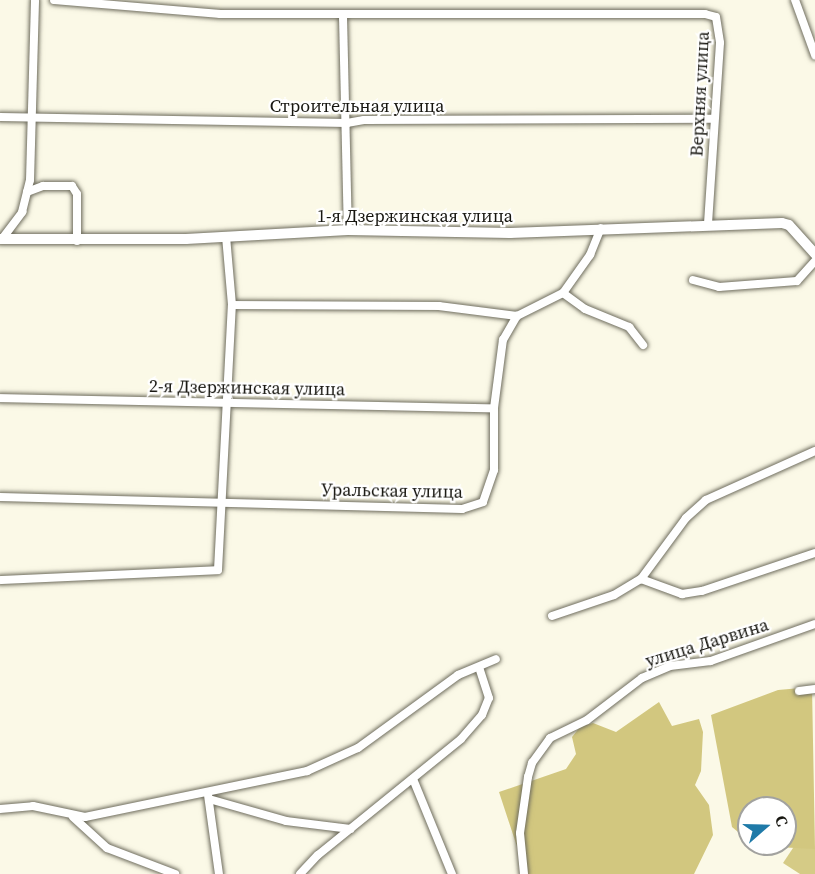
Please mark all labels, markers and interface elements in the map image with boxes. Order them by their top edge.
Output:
street label: Верхняя улица [686,31,714,157]
street label: Строительная улица [270,95,444,117]
street label: 1-я Дзержинская улица [317,205,513,227]
street label: 2-я Дзержинская улица [149,375,345,401]
street label: Уральская улица [321,479,463,503]
street label: улица Дарвина [643,614,771,672]
north arrow [737,796,797,856]
text: С [770,812,794,829]

